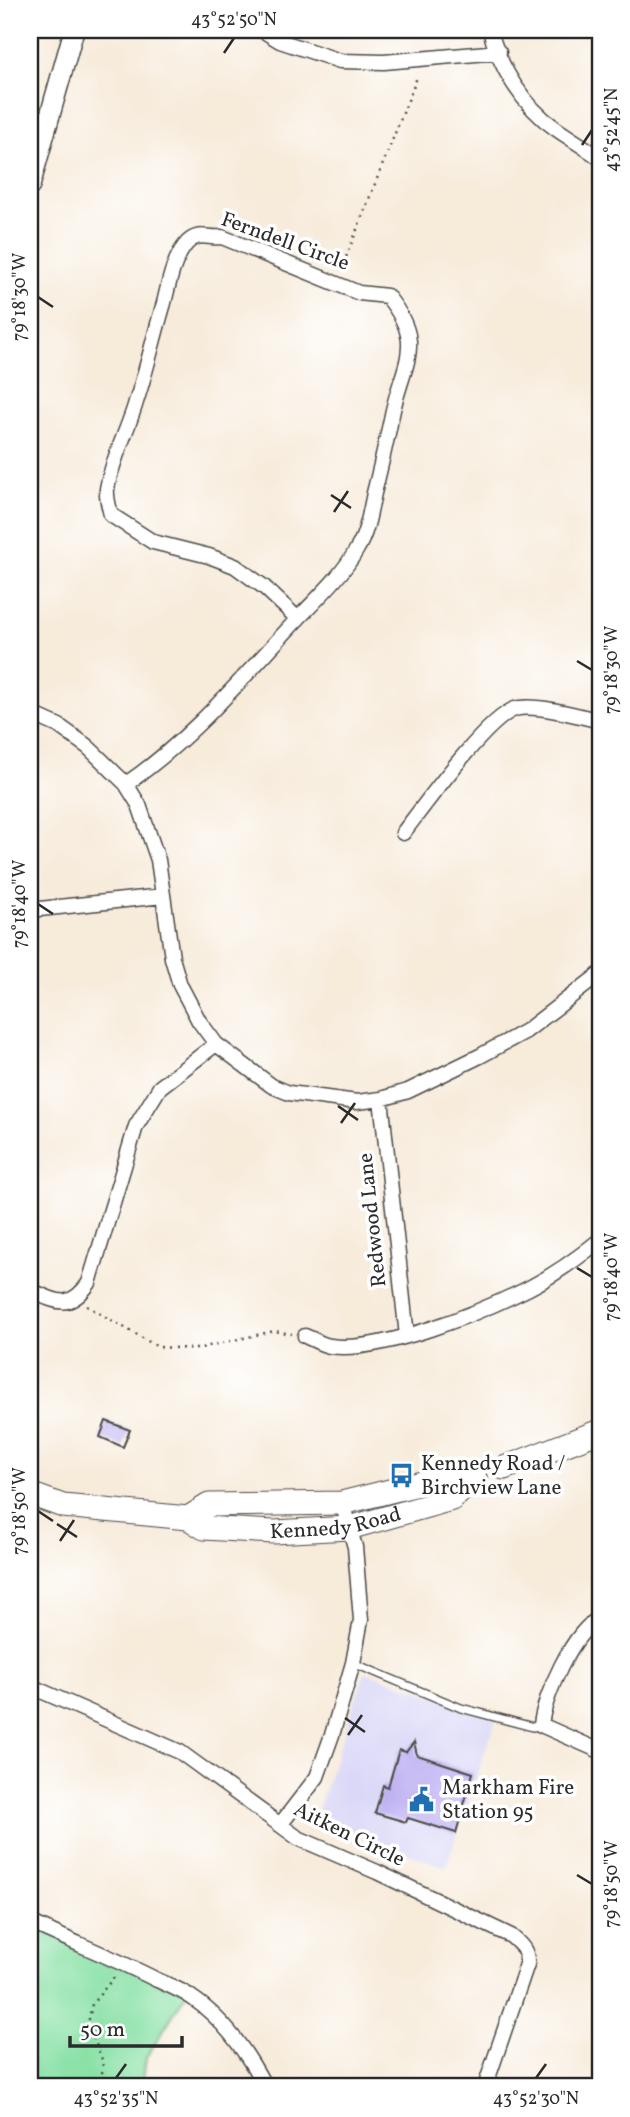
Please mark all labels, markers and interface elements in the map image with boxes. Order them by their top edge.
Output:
text: 43°52'50"N [191,8,277,33]
text: 43°52'45"N [600,88,625,172]
street label: Ferndell Circle [217,205,353,279]
text: 79°18'30"W [8,253,33,341]
text: 79°18'30"W [600,626,625,714]
text: 79°18'40"W [8,860,33,948]
street label: Redwood Lane [352,1151,394,1289]
text: 79°18'40"W [600,1233,625,1321]
place label: Kennedy Road / Birchview Lane [421,1450,566,1503]
bus stop icon: Kennedy Road / Birchview Lane [387,1462,415,1490]
text: 79°18'50"W [8,1467,33,1555]
street label: Kennedy Road [269,1500,404,1547]
place label: Markham Fire Station 95 [442,1774,574,1827]
public building icon: Markham Fire Station 95 [408,1786,436,1814]
street label: Aitken Circle [289,1796,409,1874]
text: 79°18'50"W [600,1840,625,1928]
scale bar [70,2005,182,2049]
text: 50 m [80,2016,125,2045]
text: 43°52'35"N [74,2087,158,2112]
text: 43°52'30"N [493,2087,579,2112]

